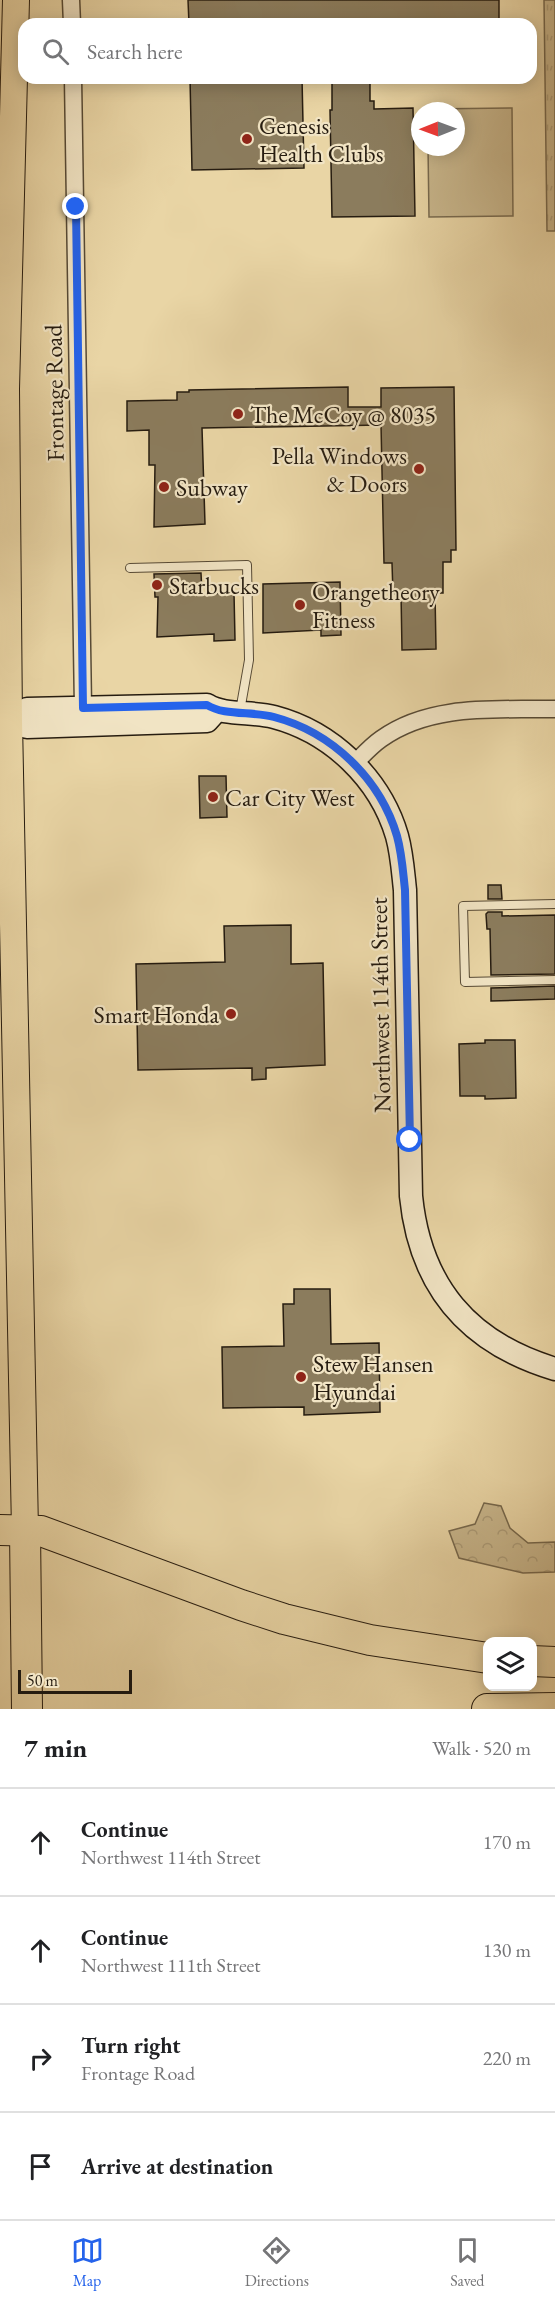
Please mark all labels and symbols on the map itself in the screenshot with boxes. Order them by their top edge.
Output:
north arrow [411,102,465,156]
place label: Genesis Health Clubs [259,110,383,169]
marker: Genesis Health Clubs [240,132,254,146]
route end [62,193,88,219]
street label: Frontage Road [37,323,71,462]
place label: The McCoy @ 8035 [250,399,436,430]
marker: The McCoy @ 8035 [231,407,245,421]
place label: Pella Windows & Doors [272,440,407,499]
marker: Pella Windows & Doors [412,462,426,476]
place label: Subway [176,472,248,503]
marker: Subway [157,480,171,494]
place label: Starbucks [169,570,259,601]
place label: Orangetheory Fitness [312,576,440,635]
marker: Starbucks [150,578,164,592]
marker: Orangetheory Fitness [293,598,307,612]
place label: Car City West [225,782,355,813]
marker: Car City West [206,790,220,804]
street label: Northwest 114th Street [363,897,397,1113]
place label: Smart Honda [94,999,219,1030]
marker: Smart Honda [224,1007,238,1021]
route start [396,1126,422,1152]
place label: Stew Hansen Hyundai [313,1348,434,1407]
marker: Stew Hansen Hyundai [294,1370,308,1384]
scale bar [18,1667,132,1694]

